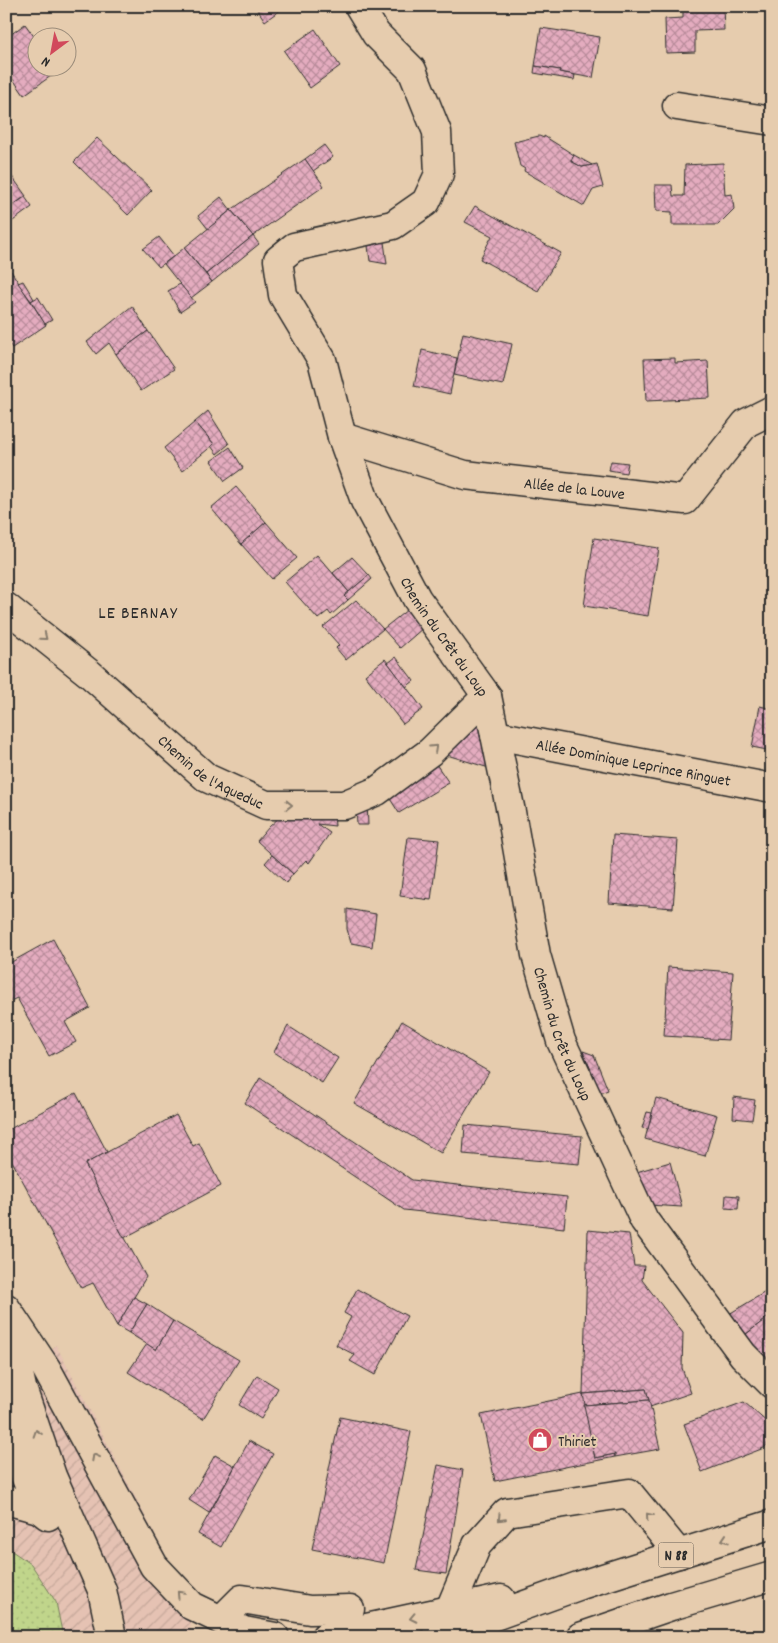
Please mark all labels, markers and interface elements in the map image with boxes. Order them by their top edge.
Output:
north arrow [28,28,78,78]
text: N [38,51,54,72]
street label: Allée de la Louve [523,473,626,507]
street label: Chemin du Crêt du Loup [393,573,493,703]
district label: LE BERNAY [98,602,178,627]
one-way arrow [39,632,48,641]
street label: Chemin de l'Aqueduc [152,730,267,816]
street label: Allée Dominique Leprince Ringuet [534,734,732,794]
one-way arrow [428,745,437,754]
one-way arrow [285,800,293,810]
street label: Chemin du Crêt du Loup [526,965,596,1106]
shop icon: Thiriet [527,1427,553,1453]
one-way arrow [33,1430,43,1438]
place label: Thiriet [558,1431,597,1454]
one-way arrow [91,1453,101,1462]
one-way arrow [645,1512,654,1521]
one-way arrow [498,1513,507,1522]
one-way arrow [722,1533,730,1543]
road number: N 88 [658,1542,694,1568]
one-way arrow [177,1591,186,1600]
one-way arrow [408,1612,417,1622]

